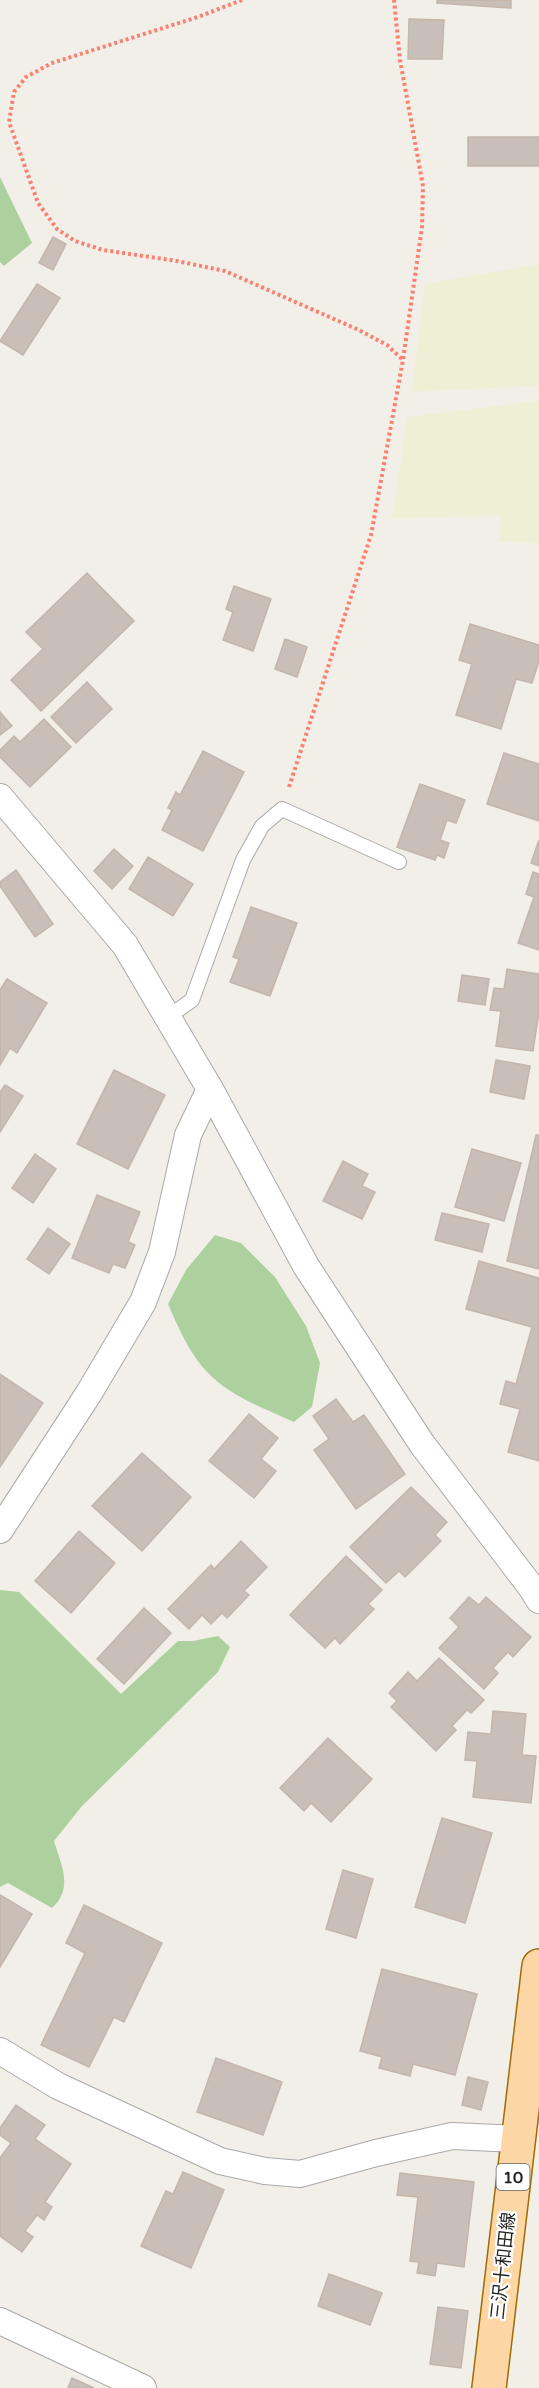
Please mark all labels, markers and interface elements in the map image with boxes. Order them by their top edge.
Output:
road number: 10 [496,2164,530,2190]
street label: 三沢十和田線 [486,2211,520,2321]

